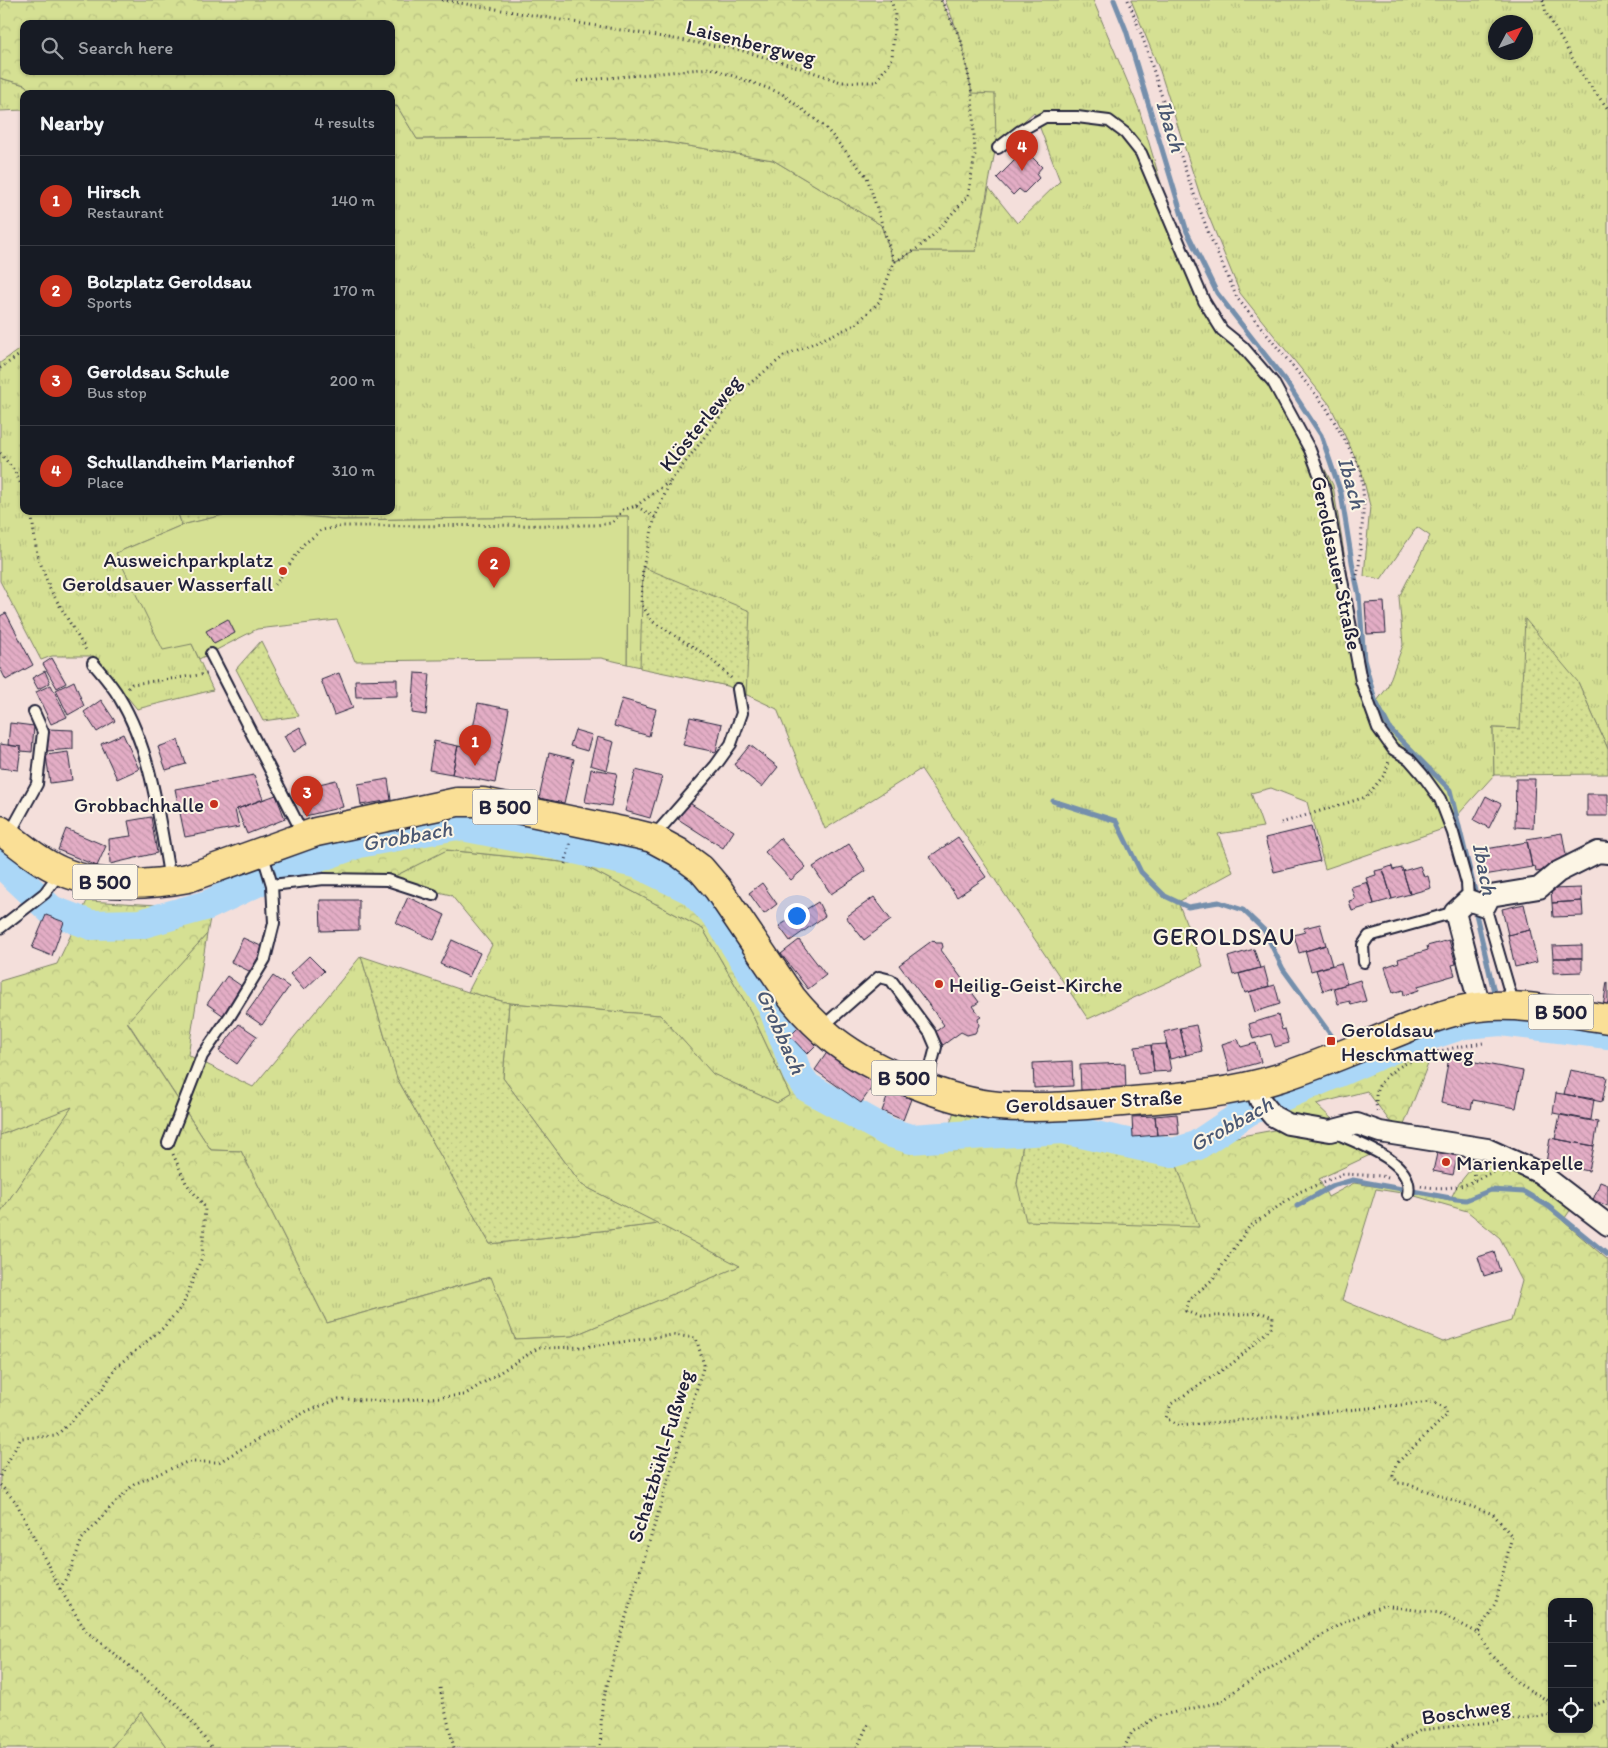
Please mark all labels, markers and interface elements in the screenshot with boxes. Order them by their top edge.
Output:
street label: Laisenbergweg [684,14,819,70]
north arrow [1488,15,1533,60]
search box [20,20,395,75]
icon: search [38,34,66,62]
text: Search here [78,36,173,59]
water label: Ibach [1150,97,1192,155]
text: Nearby [40,110,104,135]
text: 4 results [314,113,375,132]
pin: 4 [1006,130,1038,171]
text: Hirsch [87,180,140,203]
text: 1 [52,191,60,210]
text: 140 m [331,191,375,210]
text: Restaurant [87,203,164,222]
text: Bolzplatz Geroldsau [87,270,252,293]
text: 2 [52,281,60,300]
text: 170 m [333,281,375,300]
text: Sports [87,293,132,312]
text: Geroldsau Schule [87,360,230,383]
street label: Klösterleweg [654,370,747,476]
text: 3 [52,371,60,390]
text: 200 m [330,371,375,390]
text: Bus stop [87,383,147,402]
text: Schullandheim Marienhof [87,450,294,473]
water label: Ibach [1332,454,1372,512]
text: 4 [51,461,61,480]
text: 310 m [332,461,375,480]
text: Place [87,473,124,492]
street label: Geroldsauer Straße [1306,474,1368,652]
place label: Ausweichparkplatz Geroldsauer Wasserfall [62,547,273,596]
pin: 2 [478,547,510,588]
marker: Ausweichparkplatz Geroldsauer Wasserfall [277,565,289,577]
pin: 1 [459,725,491,766]
pin: 3 [291,776,323,817]
road number: B 500 [472,790,538,824]
place label: Grobbachhalle [74,792,204,817]
marker: Grobbachhalle [208,798,220,810]
water label: Grobbach [360,815,455,857]
water label: Ibach [1467,840,1503,898]
road number: B 500 [72,864,138,900]
your location [784,903,810,929]
district label: GEROLDSAU [1152,922,1296,951]
place label: Heilig-Geist-Kirche [949,972,1123,997]
marker: Heilig-Geist-Kirche [933,978,945,990]
water label: Grobbach [750,984,812,1079]
road number: B 500 [1528,994,1594,1030]
place label: Geroldsau Heschmattweg [1341,1017,1474,1066]
marker: Geroldsau Heschmattweg [1325,1035,1337,1047]
road number: B 500 [872,1060,936,1096]
street label: Geroldsauer Straße [1005,1084,1183,1118]
water label: Grobbach [1185,1090,1278,1158]
place label: Marienkapelle [1456,1150,1583,1175]
marker: Marienkapelle [1440,1156,1452,1168]
street label: Schatzbühl-Fußweg [622,1366,698,1545]
map controls [1548,1598,1593,1733]
button: + [1548,1598,1593,1643]
button: − [1548,1643,1593,1688]
button: locate [1548,1688,1593,1733]
street label: Boschweg [1420,1692,1512,1730]

